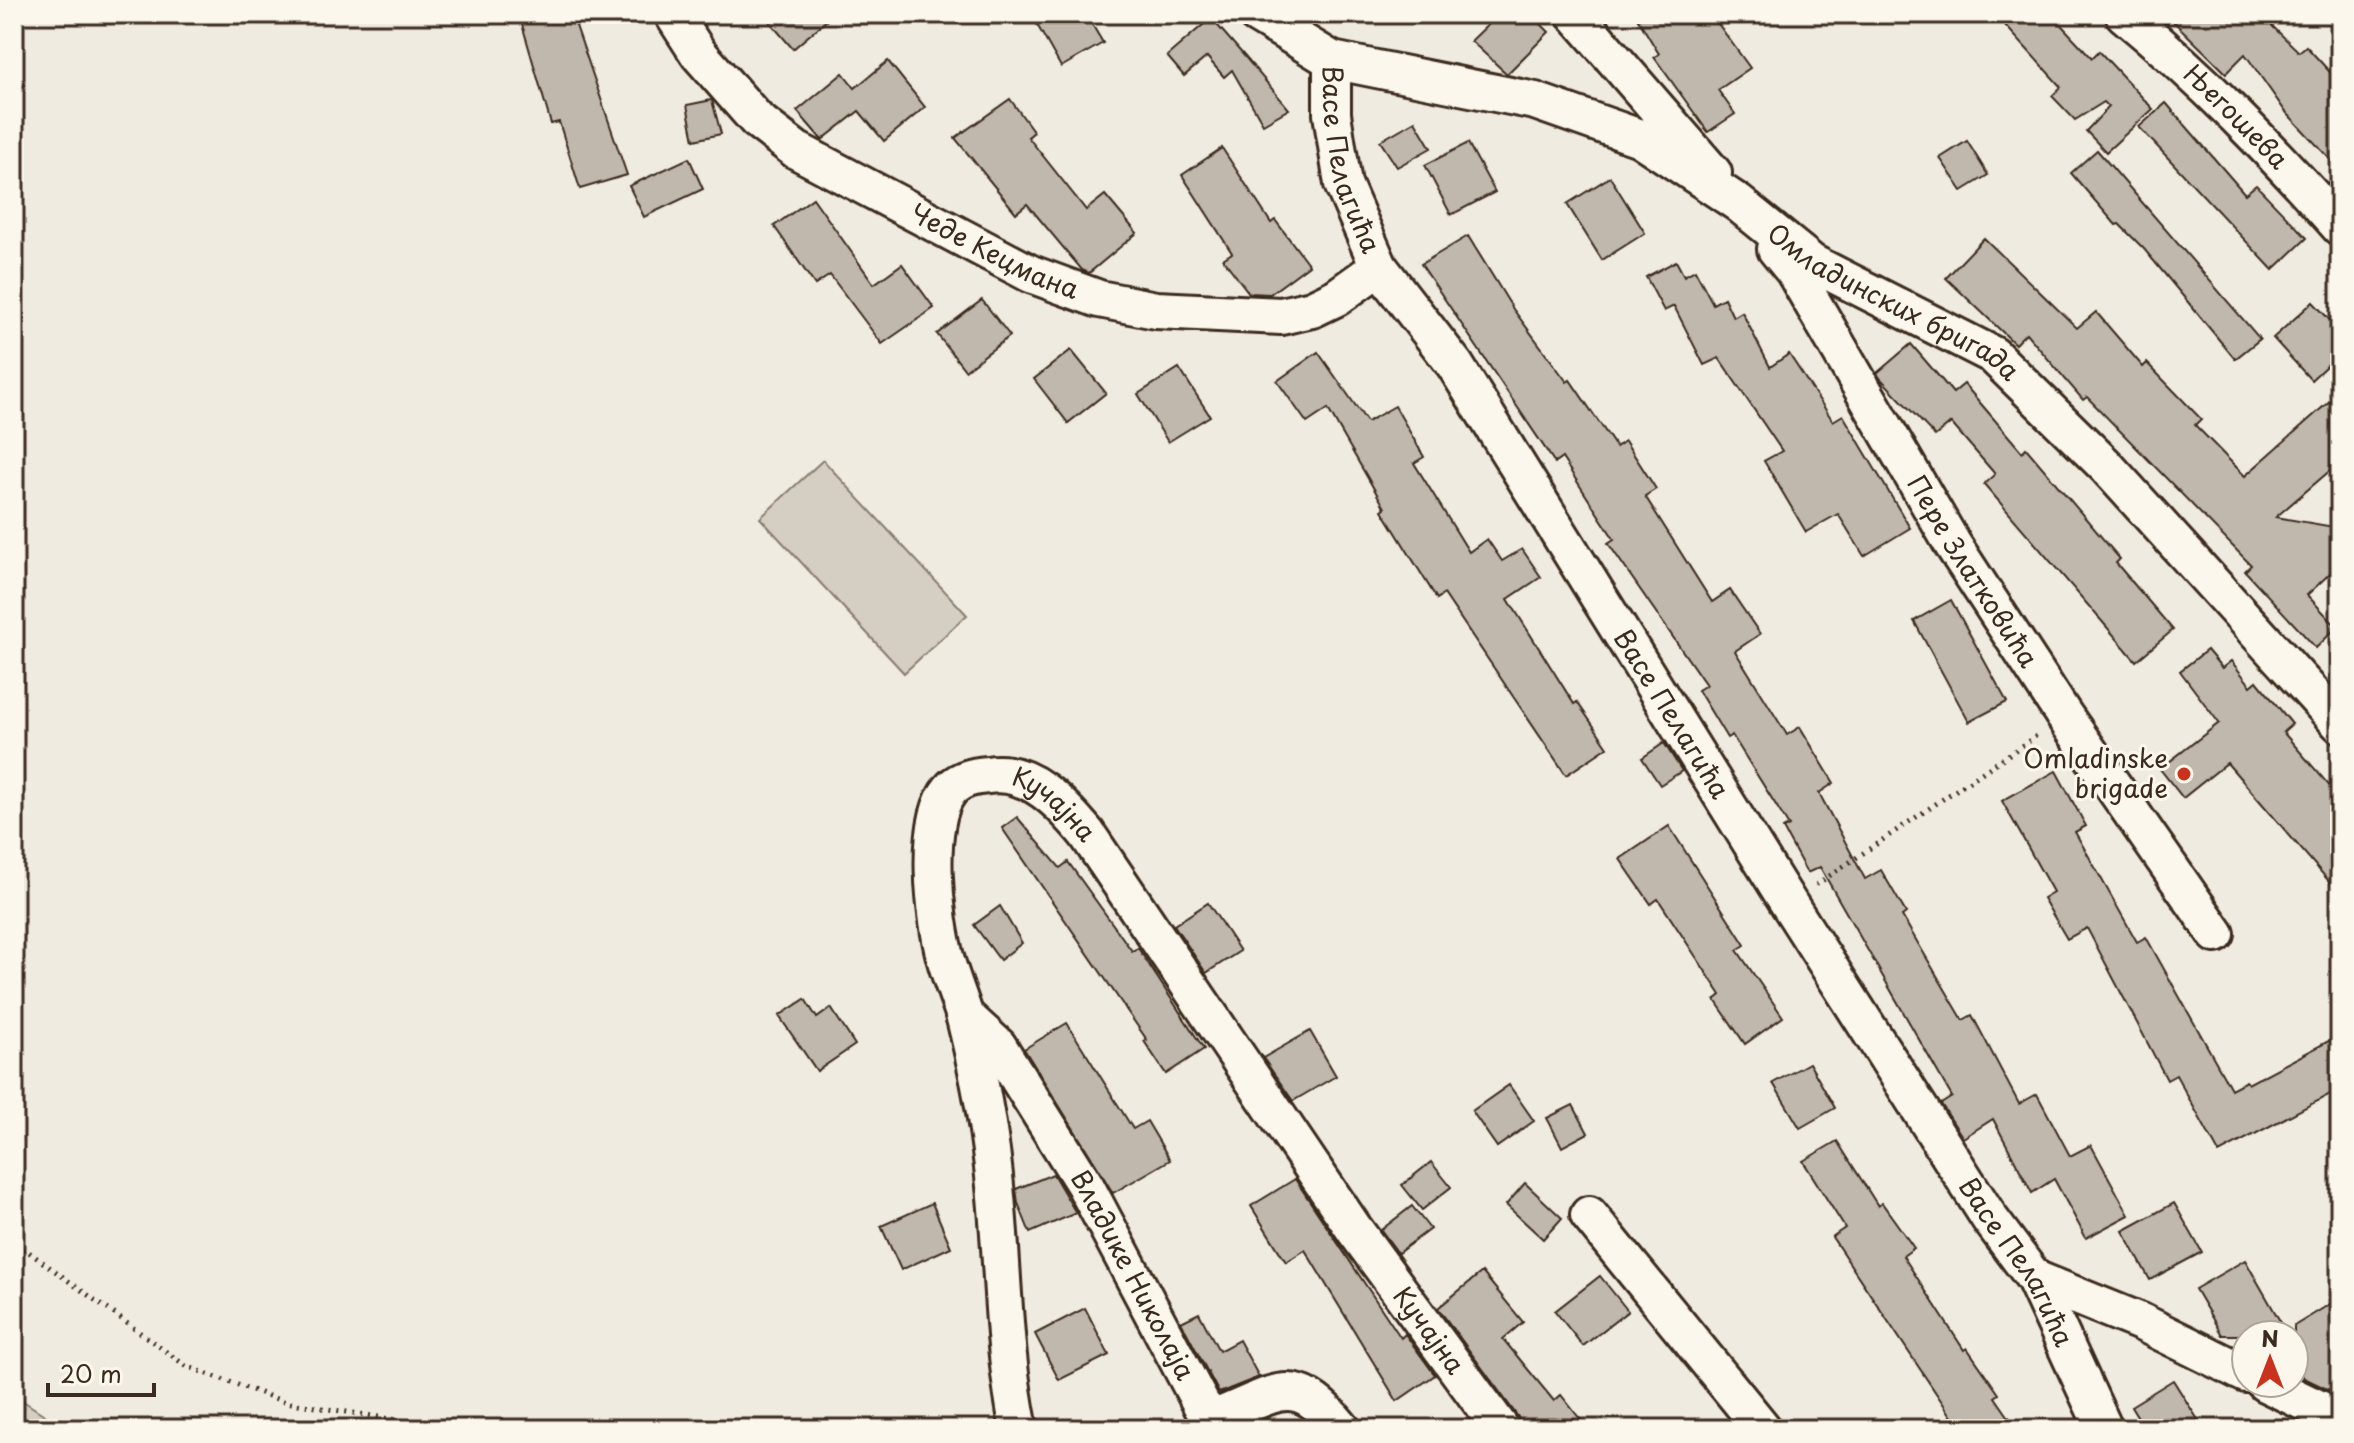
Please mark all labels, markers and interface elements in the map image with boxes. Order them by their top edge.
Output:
street label: Његошева [2175,54,2299,178]
street label: Васе Пелагића [1314,65,1392,259]
street label: Чеде Кецмана [904,193,1085,308]
street label: Омладинских бригада [1759,213,2030,389]
street label: Пере Златковића [1899,467,2049,675]
street label: Васе Пелагића [1605,621,1740,806]
place label: Omladinske brigade [2023,738,2168,807]
street label: Кучајна [1007,756,1107,850]
marker: Omladinske brigade [2175,765,2193,783]
street label: Владике Николаја [1062,1162,1206,1387]
street label: Васе Пелагића [1950,1169,2085,1353]
street label: Кучајна [1384,1278,1476,1382]
north arrow [2230,1319,2310,1399]
text: N [2261,1321,2279,1354]
scale bar [48,1347,154,1397]
text: 20 m [60,1355,122,1391]

